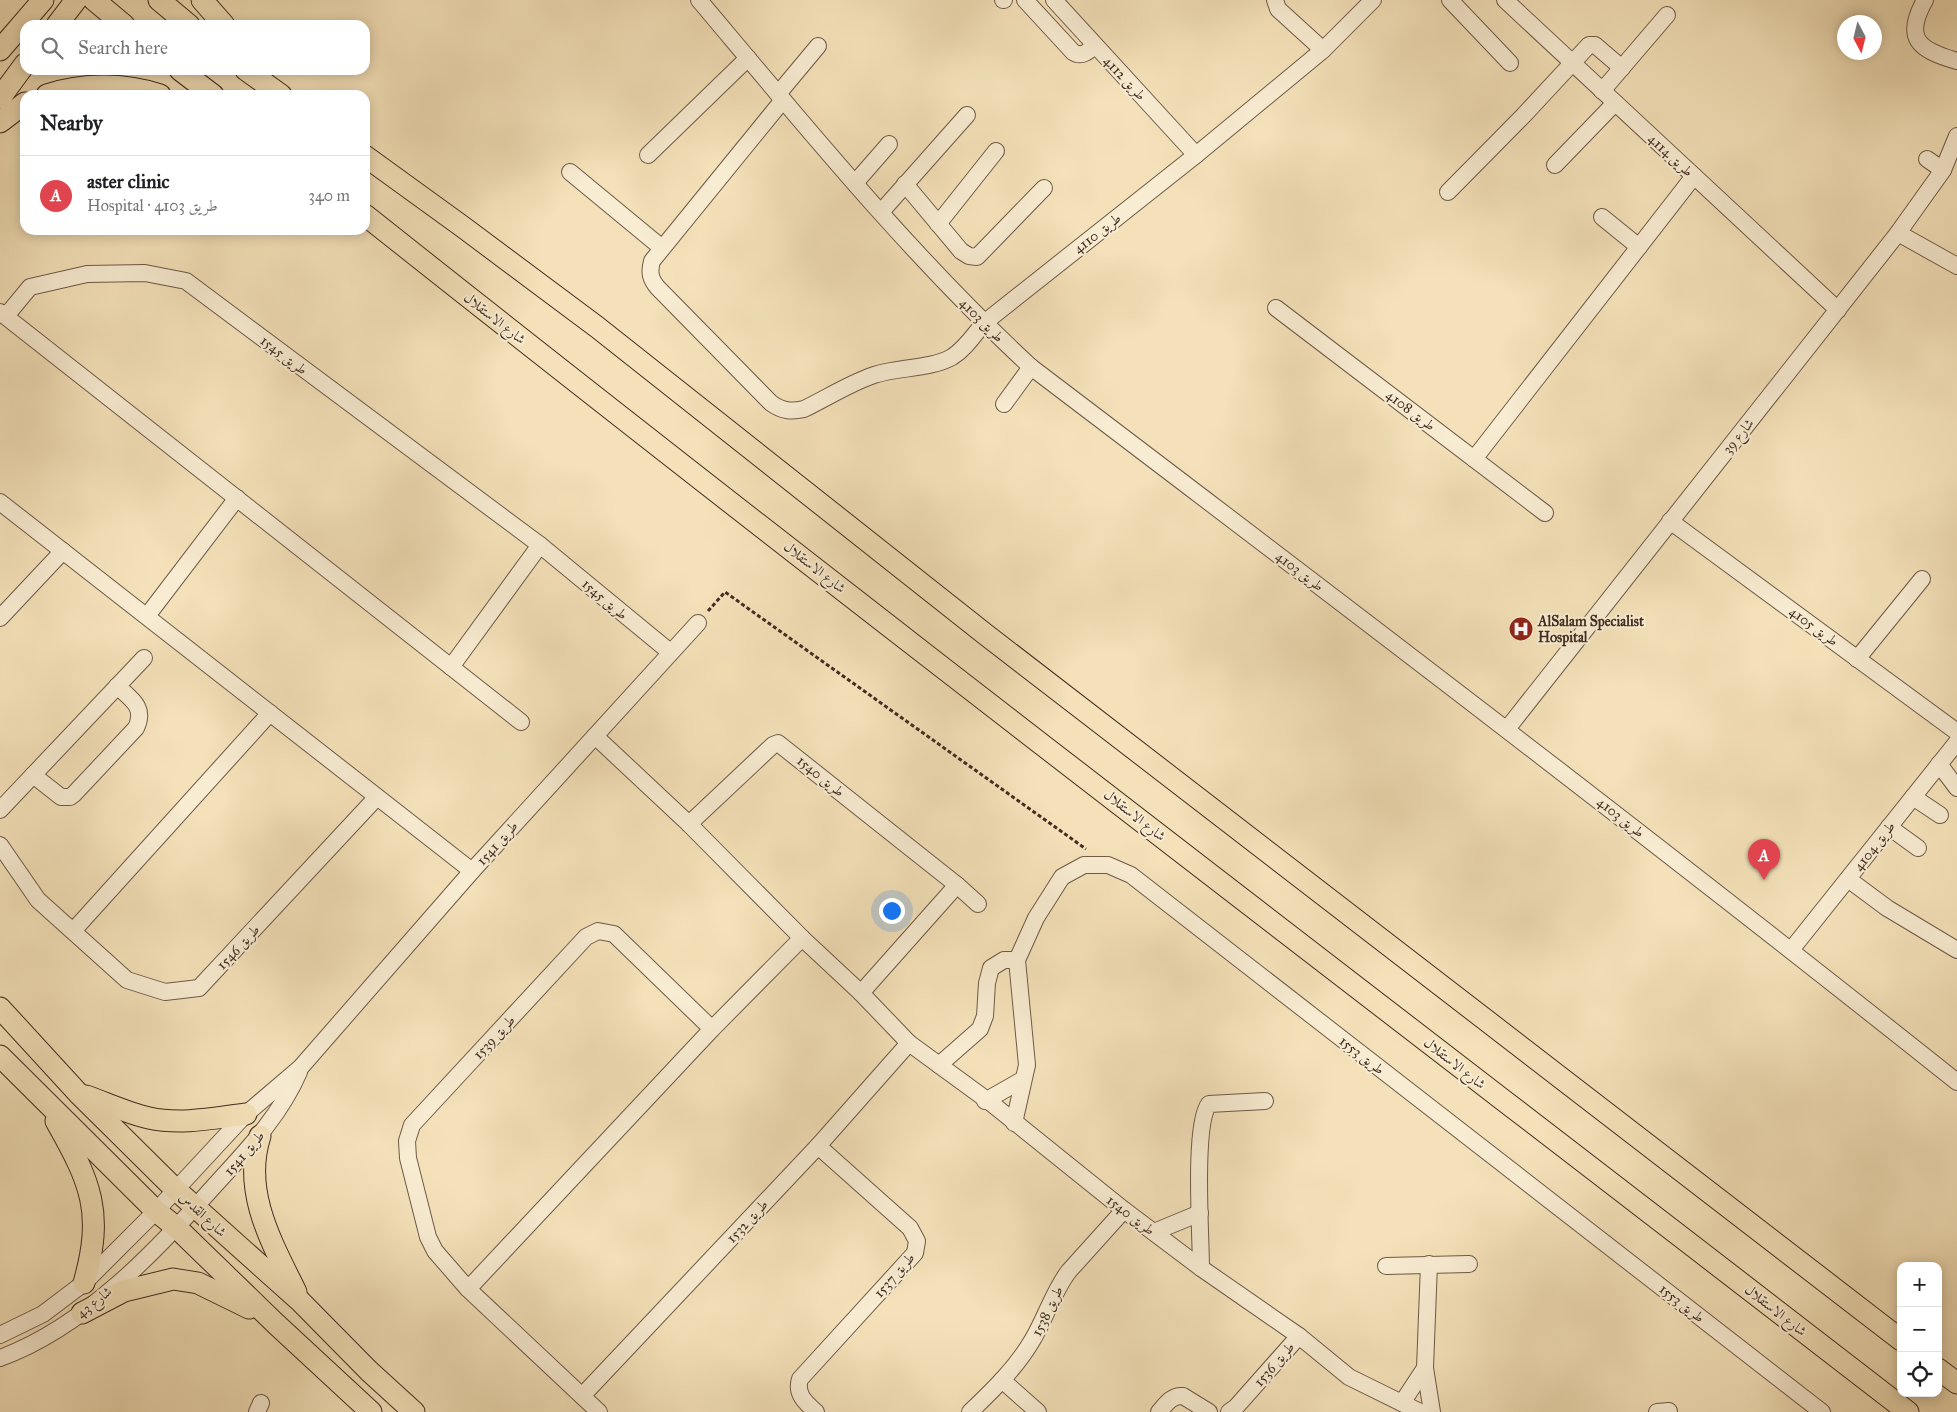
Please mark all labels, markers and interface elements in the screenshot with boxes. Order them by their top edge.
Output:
north arrow [1837,15,1882,60]
search box [20,20,370,75]
icon: search [38,34,66,62]
text: Search here [78,36,168,59]
street label: طريق 4112 [1100,53,1149,104]
text: Nearby [40,110,103,136]
street label: طريق 4114 [1645,130,1697,180]
text: aster clinic [87,170,170,193]
text: A [51,186,61,205]
text: 340 m [308,186,350,205]
text: Hospital · طريق 4103 [87,196,218,215]
street label: طريق 4110 [1070,210,1124,257]
street label: شارع الاستقلال [458,289,529,350]
street label: طريق 4103 [956,295,1007,346]
street label: طريق 1545 [257,332,311,379]
street label: طريق 4108 [1383,386,1439,435]
street label: شارع 39 [1719,415,1760,459]
street label: شارع الاستقلال [778,538,849,599]
street label: طريق 4103 [1272,548,1327,595]
street label: طريق 1545 [578,575,631,623]
street label: طريق 4105 [1786,603,1842,650]
place label: AlSalam Specialist Hospital [1537,613,1644,647]
hospital icon: AlSalam Specialist Hospital [1508,616,1534,642]
street label: طريق 1540 [794,752,848,801]
street label: شارع الاستقلال [1098,786,1169,847]
street label: طريق 4103 [1594,794,1648,841]
street label: طريق 1541 [473,818,522,869]
street label: طريق 4104 [1850,818,1899,874]
pin: A [1748,839,1780,880]
your location [879,898,905,924]
street label: طريق 1546 [213,921,263,973]
street label: طريق 1539 [470,1012,519,1063]
street label: طريق 1553 [1336,1032,1388,1078]
street label: شارع الاستقلال [1418,1034,1489,1095]
street label: طريق 1541 [220,1128,268,1179]
street label: شارع القدس [173,1188,230,1243]
street label: طريق 1540 [1103,1192,1158,1239]
street label: طريق 1532 [723,1196,772,1247]
street label: طريق 1537 [870,1249,918,1301]
map controls [1897,1262,1942,1397]
button: + [1897,1262,1942,1307]
street label: طريق 1553 [1656,1280,1708,1326]
street label: شارع الاستقلال [1739,1281,1810,1342]
street label: شارع 43 [73,1283,117,1324]
street label: طريق 1538 [1028,1283,1067,1339]
button: − [1897,1307,1942,1352]
street label: طريق 1536 [1250,1339,1298,1390]
button: locate [1897,1352,1942,1397]

